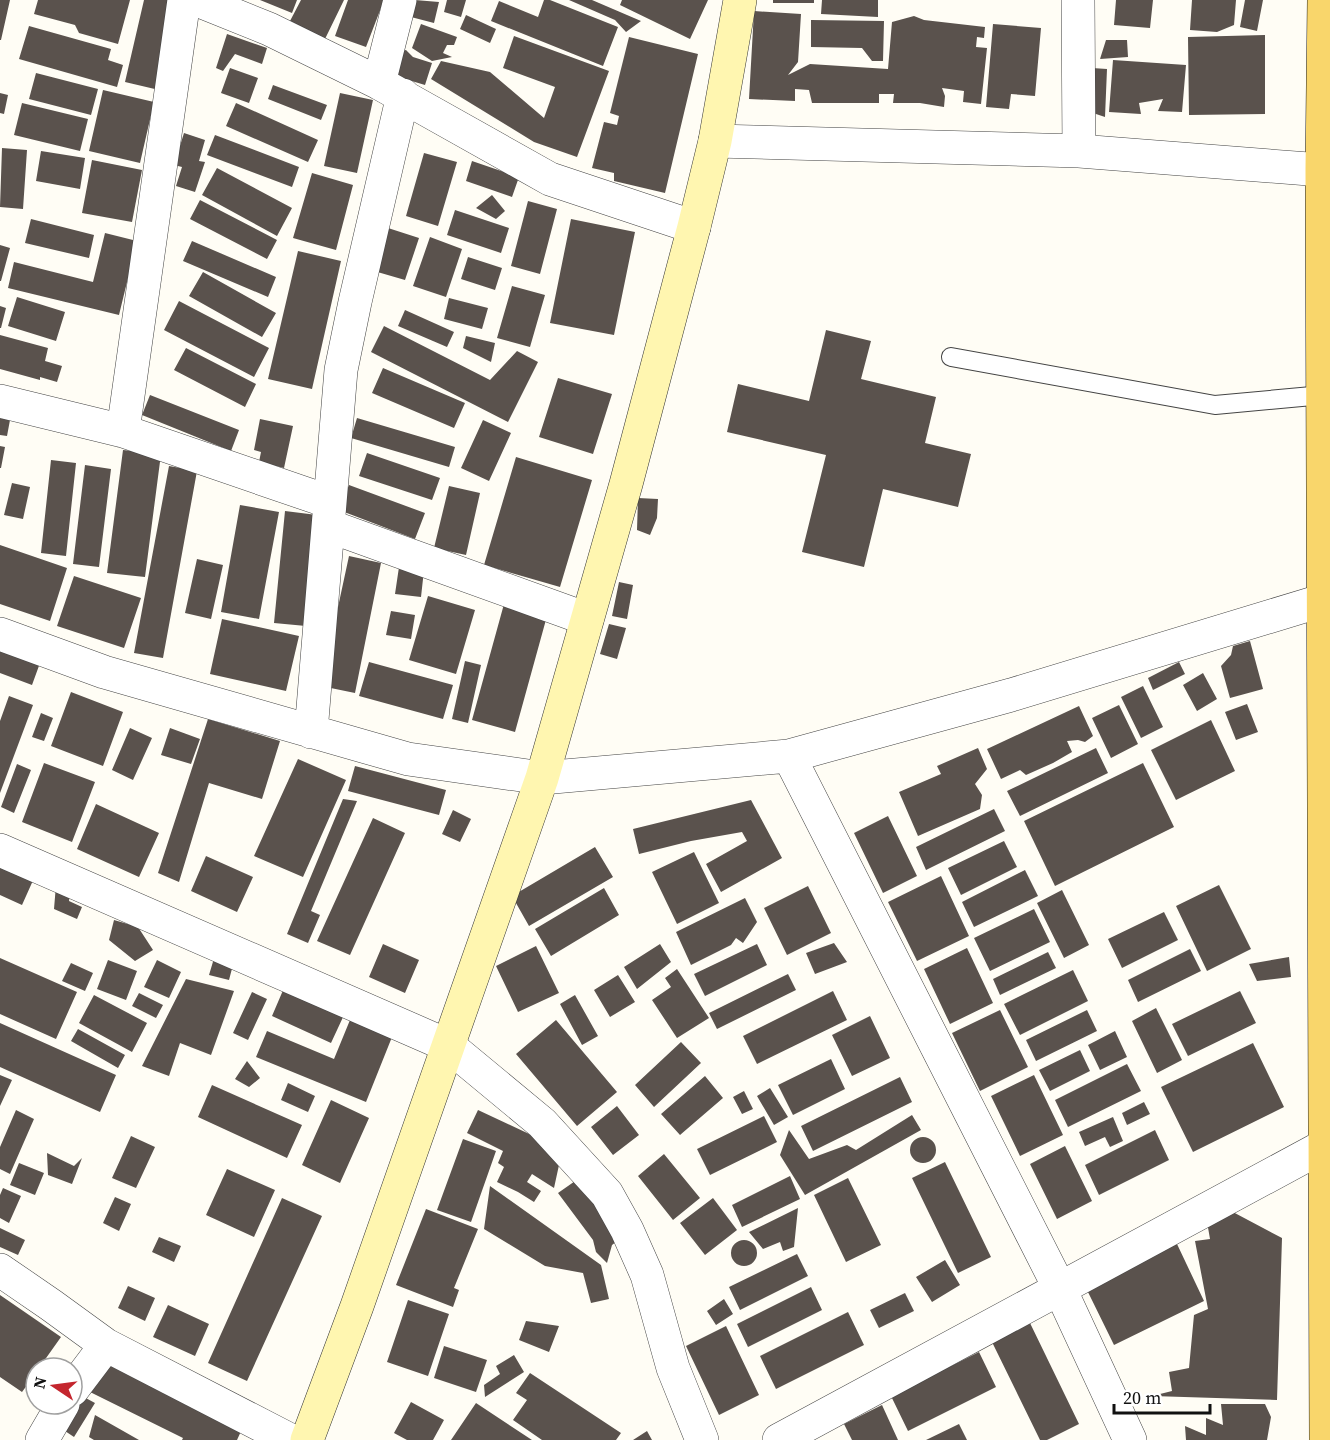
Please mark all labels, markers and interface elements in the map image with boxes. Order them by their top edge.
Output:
north arrow [24,1356,84,1416]
text: N [27,1374,51,1391]
scale bar [1114,1377,1210,1415]
text: 20 m [1123,1385,1161,1410]

